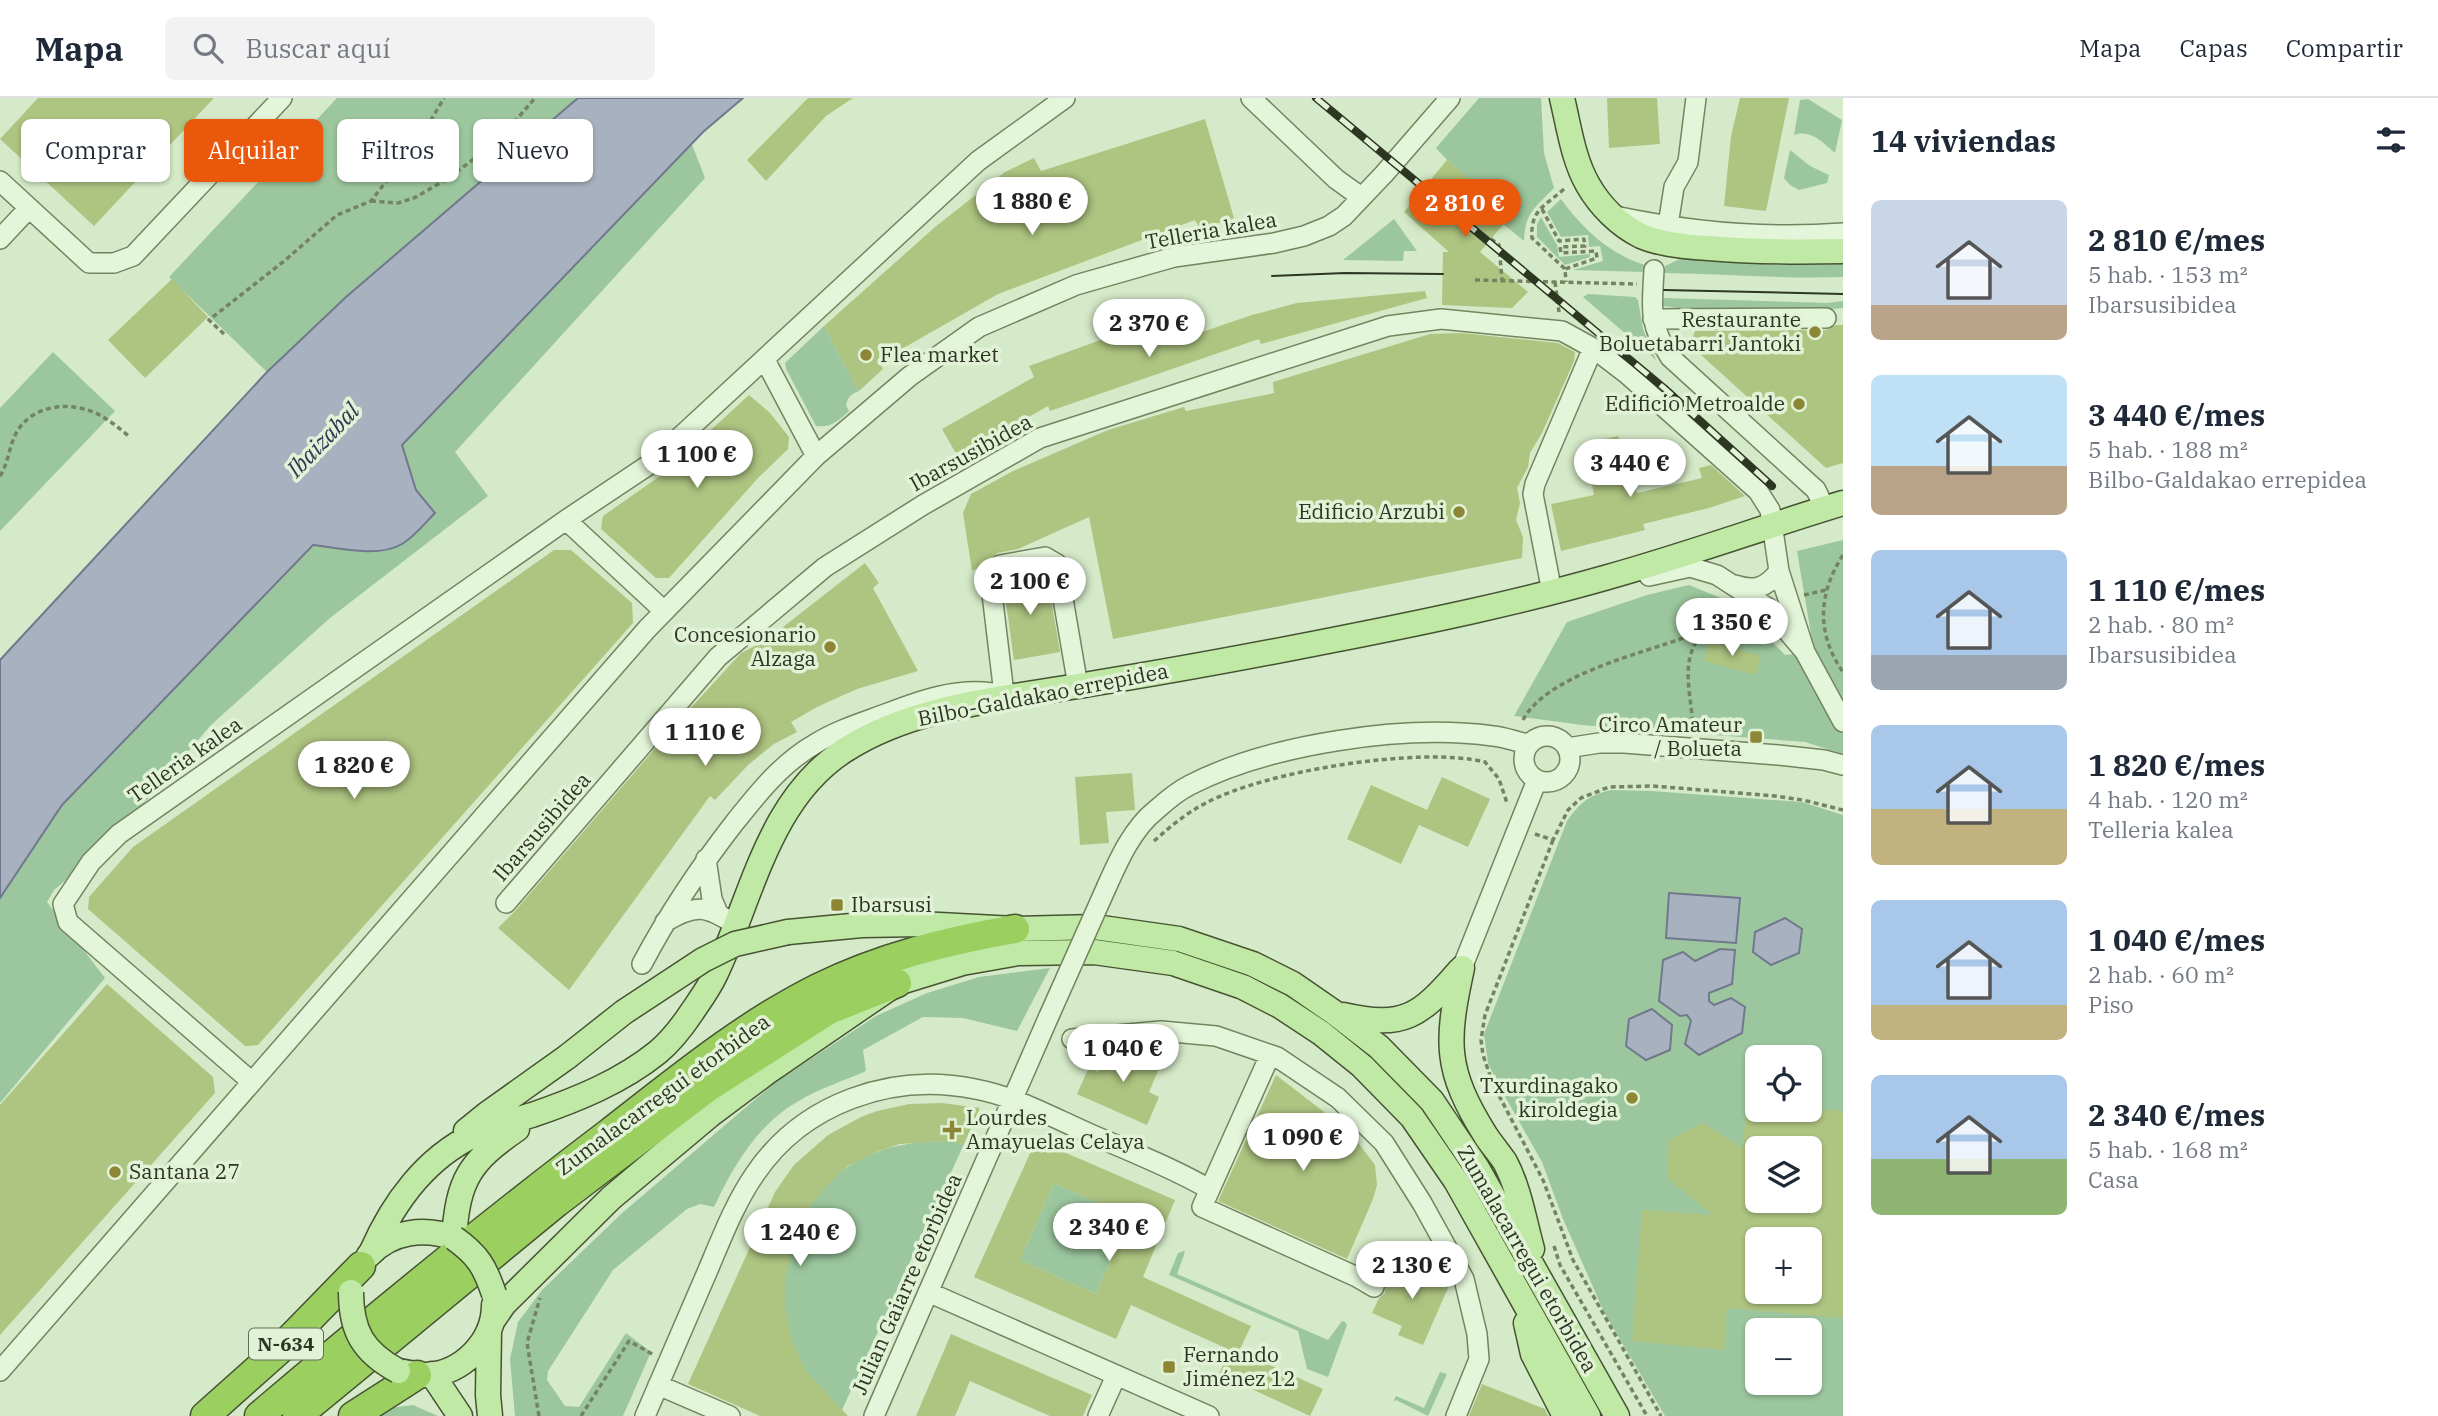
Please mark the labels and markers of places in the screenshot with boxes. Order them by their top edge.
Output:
pin: 1 880 € [967,178,1097,237]
pin: 2 810 € [1400,180,1530,239]
pin: 2 370 € [1084,300,1214,359]
place label: Restaurante Boluetabarri Jantoki [1599,305,1801,357]
marker: Restaurante Boluetabarri Jantoki [1807,324,1823,340]
place label: Flea market [880,340,999,368]
marker: Flea market [858,347,874,363]
place label: Edificio Metroalde [1605,389,1785,417]
marker: Edificio Metroalde [1791,396,1807,412]
pin: 1 100 € [632,430,762,490]
pin: 3 440 € [1565,440,1695,499]
place label: Edificio Arzubi [1298,497,1445,525]
marker: Edificio Arzubi [1451,504,1467,520]
pin: 2 100 € [965,558,1095,617]
pin: 1 350 € [1667,598,1797,658]
place label: Concesionario Alzaga [674,620,816,672]
marker: Concesionario Alzaga [822,639,838,655]
pin: 1 110 € [640,708,770,768]
place label: Circo Amateur / Bolueta [1598,710,1743,762]
marker: Circo Amateur / Bolueta [1748,729,1764,745]
pin: 1 820 € [289,742,419,801]
place label: Ibarsusi [851,890,932,918]
marker: Ibarsusi [829,897,845,913]
pin: 1 040 € [1058,1024,1188,1084]
place label: Txurdinagako kiroldegia [1480,1071,1618,1123]
marker: Txurdinagako kiroldegia [1624,1090,1640,1106]
place label: Lourdes Amayuelas Celaya [966,1103,1145,1155]
pin: 1 090 € [1238,1114,1368,1173]
marker: Lourdes Amayuelas Celaya [944,1122,960,1138]
place label: Santana 27 [129,1157,240,1185]
marker: Santana 27 [107,1164,123,1180]
pin: 2 340 € [1044,1204,1174,1263]
pin: 1 240 € [735,1208,865,1268]
pin: 2 130 € [1347,1242,1477,1301]
place label: Fernando Jiménez 12 [1183,1340,1296,1392]
marker: Fernando Jiménez 12 [1161,1359,1177,1375]

